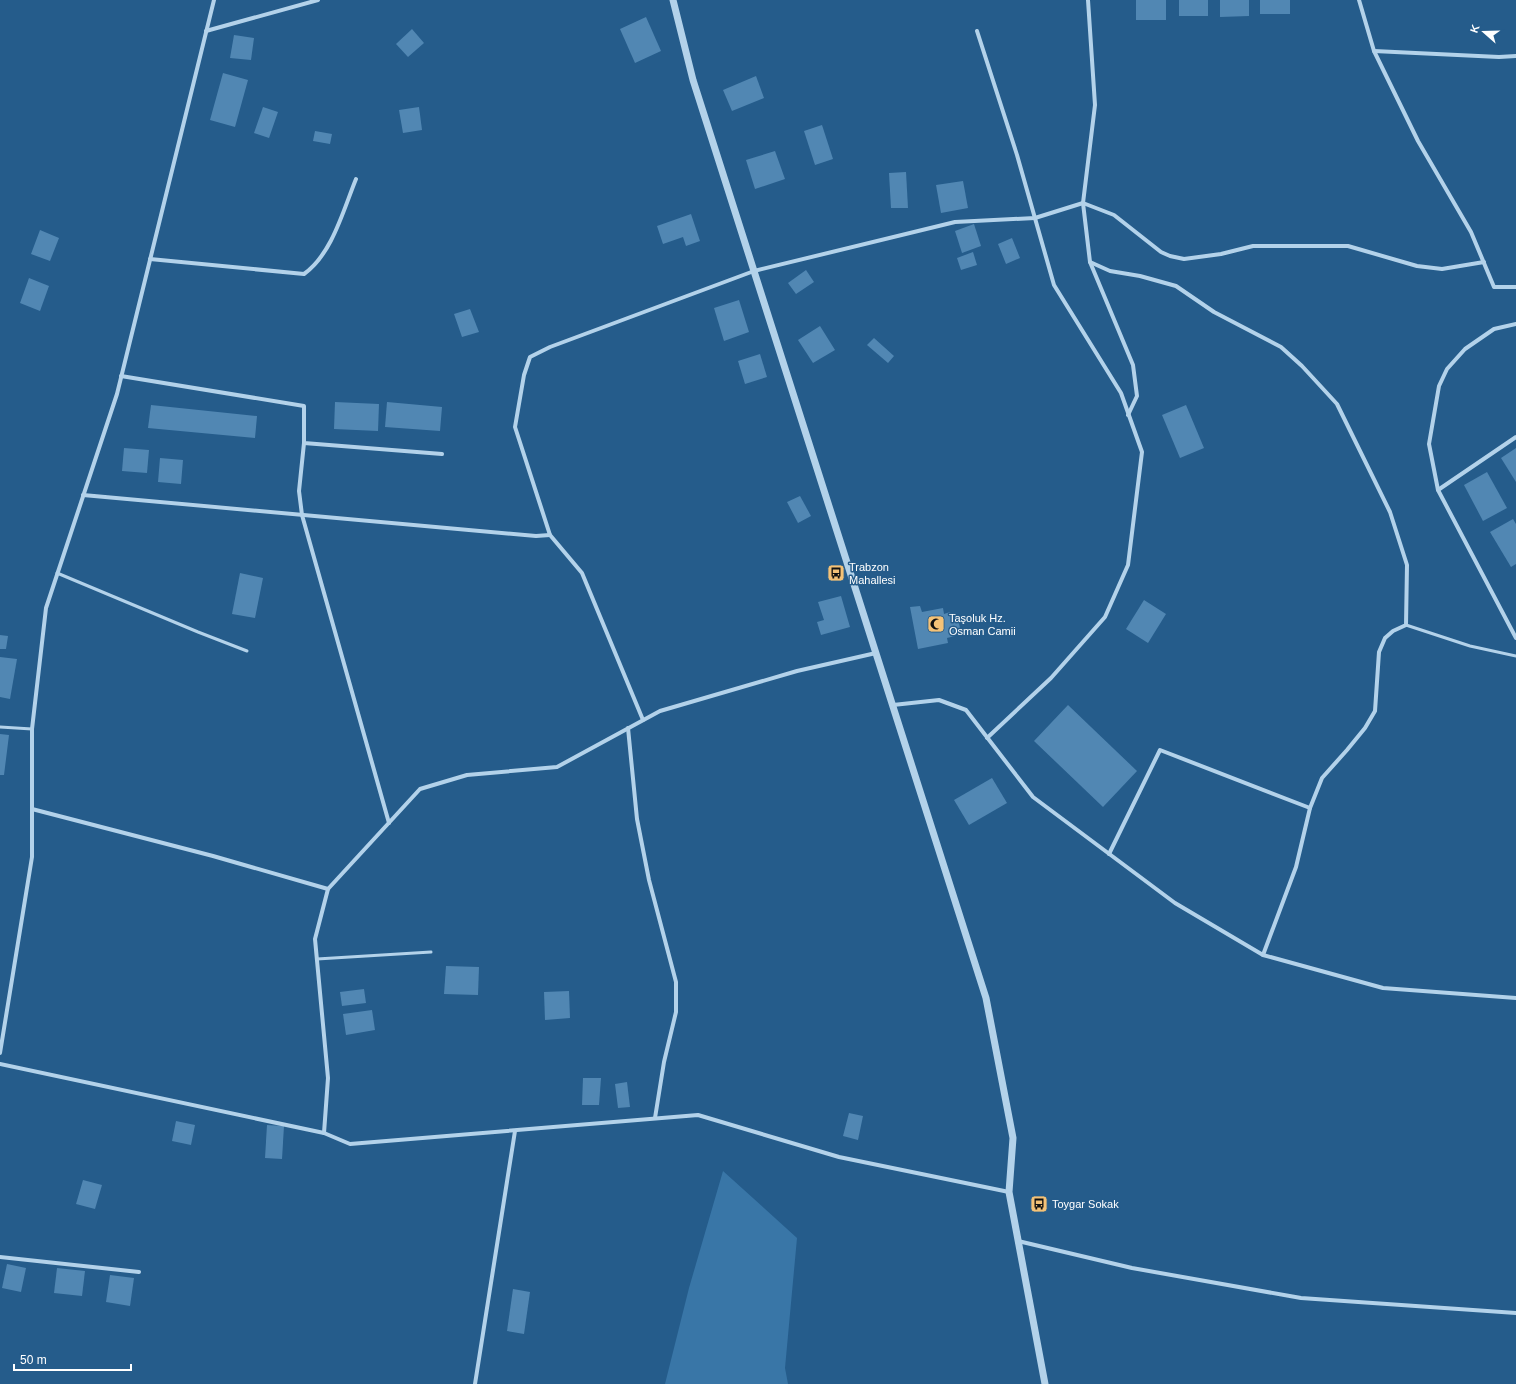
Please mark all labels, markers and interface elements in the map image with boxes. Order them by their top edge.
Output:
north arrow [1464,12,1504,52]
text: K [1468,23,1482,34]
place label: Trabzon Mahallesi [849,561,895,586]
bus stop icon: Trabzon Mahallesi [826,563,846,583]
place label: Taşoluk Hz. Osman Camii [949,612,1016,637]
mosque icon: Taşoluk Hz. Osman Camii [926,614,946,634]
bus stop icon: Toygar Sokak [1029,1194,1049,1214]
place label: Toygar Sokak [1052,1198,1119,1210]
scale bar [14,1346,131,1372]
text: 50 m [20,1353,47,1367]

